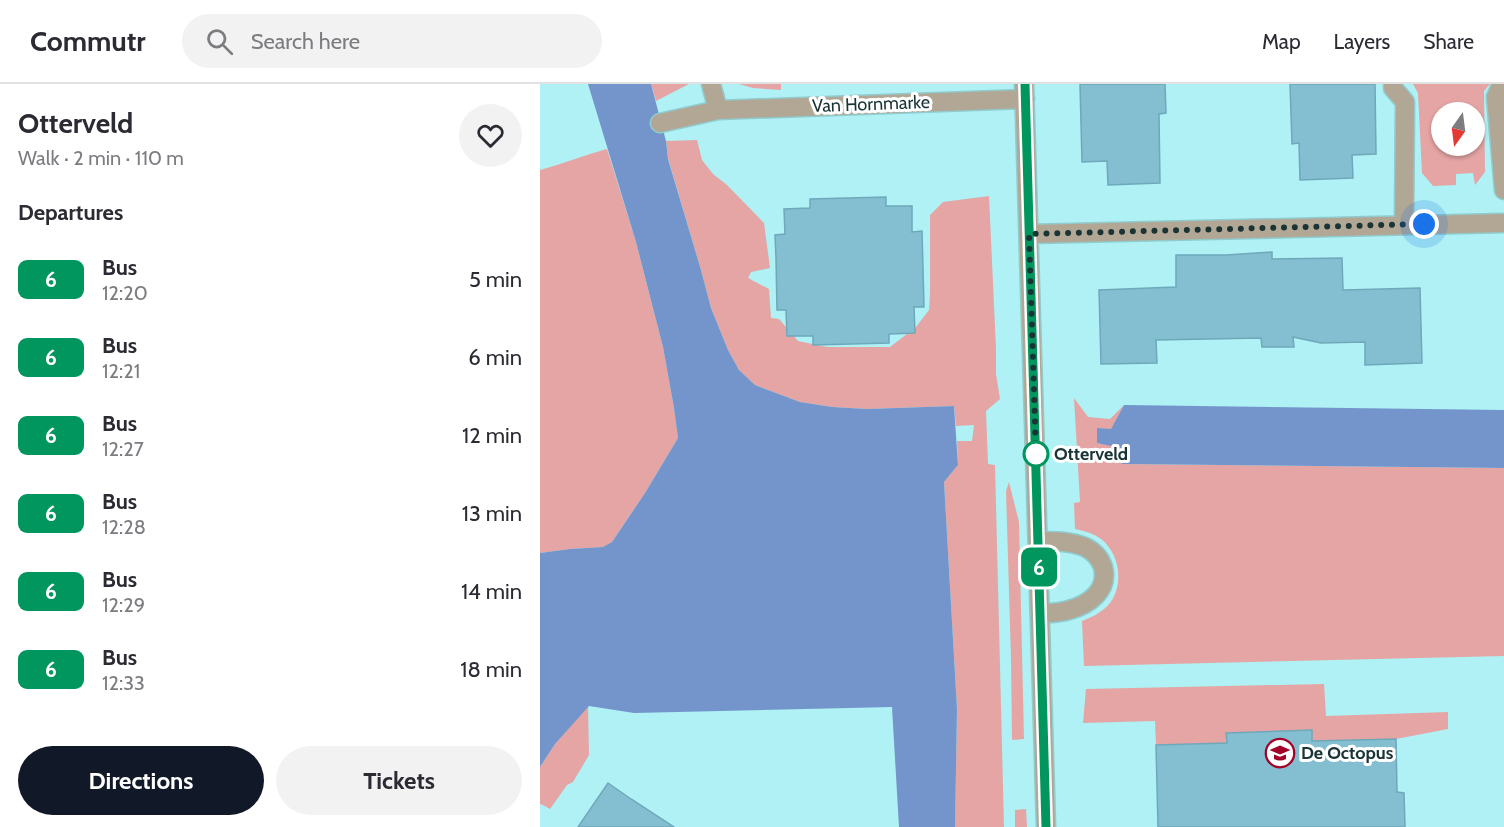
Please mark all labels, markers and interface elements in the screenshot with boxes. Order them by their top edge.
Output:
search box [182,14,602,68]
text: Commutr [30,24,146,58]
icon: search [203,25,236,58]
text: Search here [251,28,360,55]
text: Map [1262,29,1301,54]
text: Layers [1334,29,1390,54]
text: Share [1423,29,1474,54]
street label: Van Hornmarke [812,91,930,117]
north arrow [1431,102,1485,156]
map controls [1431,102,1485,156]
button: heart [459,104,522,167]
text: Otterveld [18,106,133,140]
text: Walk · 2 min · 110 m [18,146,184,170]
text: Departures [18,199,123,226]
your location [1409,209,1439,239]
text: Bus [102,254,137,281]
text: 5 min [469,266,522,293]
text: 6 [45,267,57,292]
text: 12:20 [102,281,148,305]
text: Bus [102,332,137,359]
text: 6 min [468,344,522,371]
text: 6 [45,345,57,370]
text: 12:21 [102,359,140,383]
text: Bus [102,410,137,437]
text: 12 min [462,422,522,449]
text: 6 [45,423,57,448]
text: 12:27 [102,437,144,461]
marker: Otterveld [1023,441,1049,467]
place label: Otterveld [1054,443,1128,465]
text: Bus [102,488,137,515]
text: 13 min [462,500,522,527]
text: 6 [45,501,57,526]
text: 12:28 [102,515,146,539]
line badge: 6 [1020,548,1058,586]
text: 6 [1033,555,1045,580]
text: Bus [102,566,137,593]
text: 14 min [461,578,522,605]
text: 6 [45,579,57,604]
text: 12:29 [102,593,145,617]
text: Bus [102,644,137,671]
text: 18 min [460,656,522,683]
text: 6 [45,657,57,682]
text: 12:33 [102,671,145,695]
school or university icon: De Octopus [1264,737,1296,769]
place label: De Octopus [1301,742,1394,764]
button: Directions [18,746,264,815]
button: Tickets [276,746,522,815]

